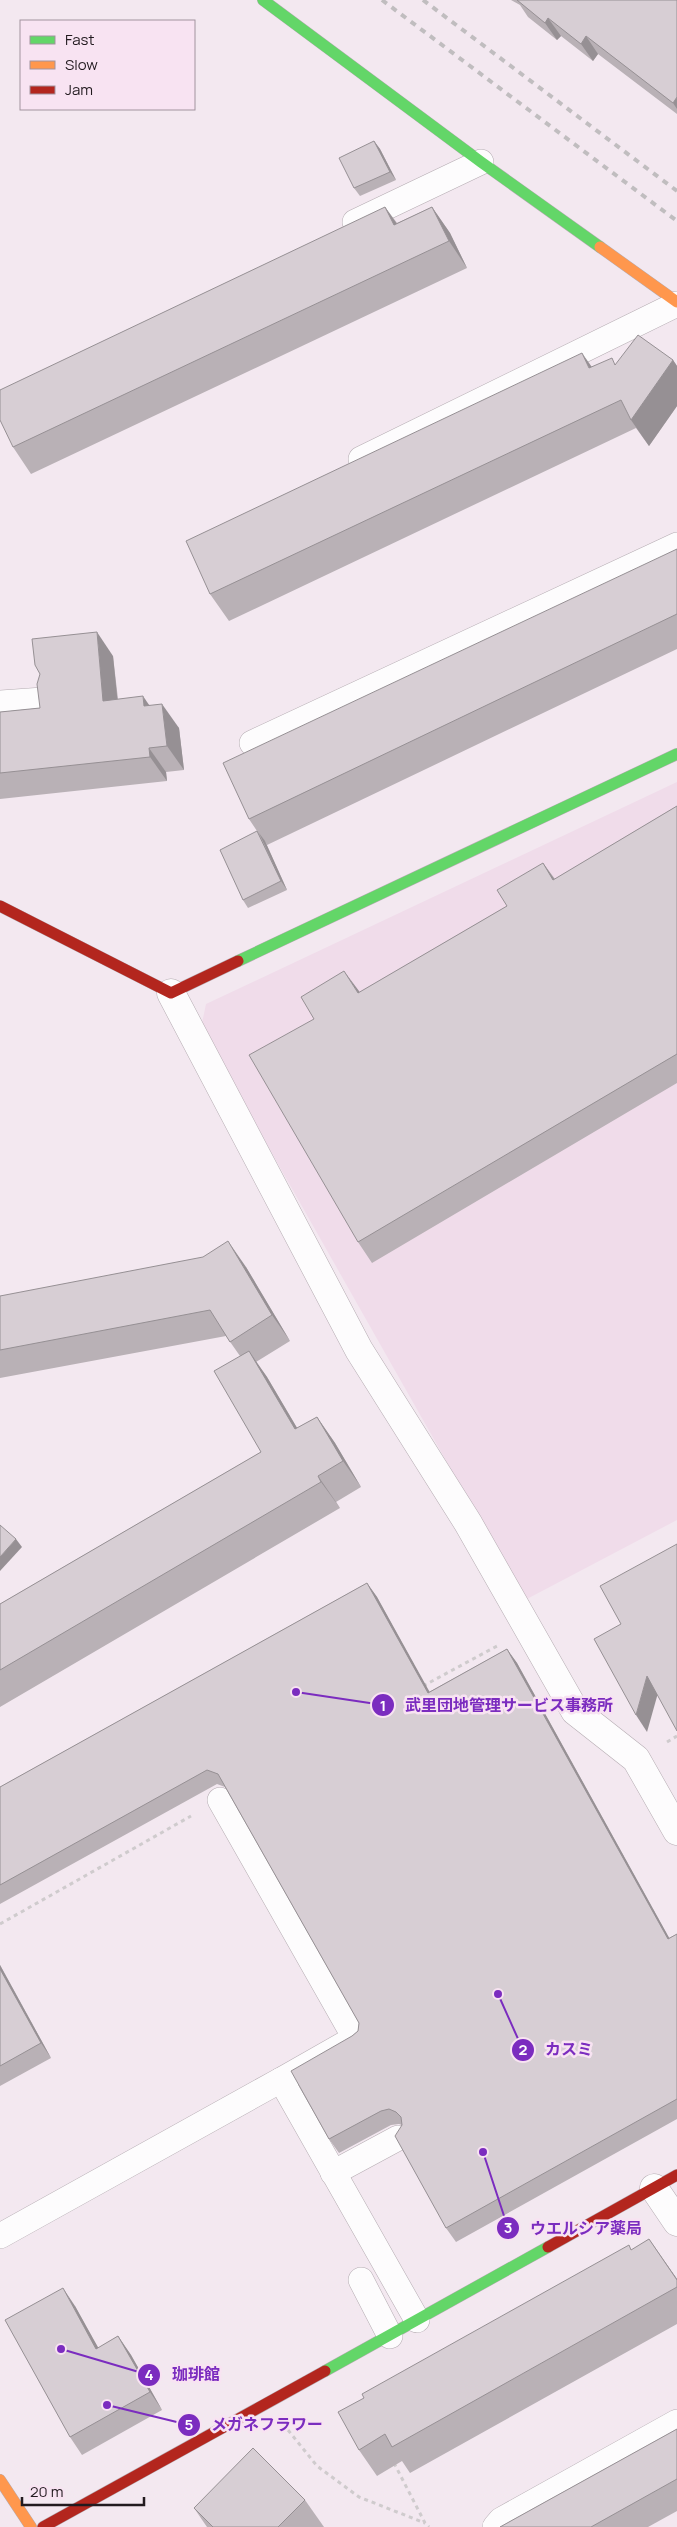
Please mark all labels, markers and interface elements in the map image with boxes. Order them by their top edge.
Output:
legend [20,20,195,110]
text: Fast [65,29,94,50]
text: Slow [65,54,98,75]
text: Jam [65,79,93,100]
callout: 武里団地管理サービス事務所 [370,1690,623,1721]
text: 武里団地管理サービス事務所 [405,1694,613,1716]
text: 1 [380,1695,386,1716]
callout: カスミ [510,2034,603,2065]
text: カスミ [545,2038,593,2060]
text: 2 [519,2039,528,2060]
callout: ウエルシア薬局 [495,2213,652,2244]
text: 3 [504,2217,512,2238]
text: ウエルシア薬局 [530,2217,642,2239]
callout: 珈琲館 [137,2359,230,2390]
text: 珈琲館 [172,2363,220,2385]
text: 4 [144,2364,154,2385]
callout: メガネフラワー [176,2409,333,2440]
text: メガネフラワー [211,2413,323,2435]
text: 5 [185,2414,194,2435]
scale bar [22,2474,145,2506]
text: 20 m [30,2481,63,2502]

